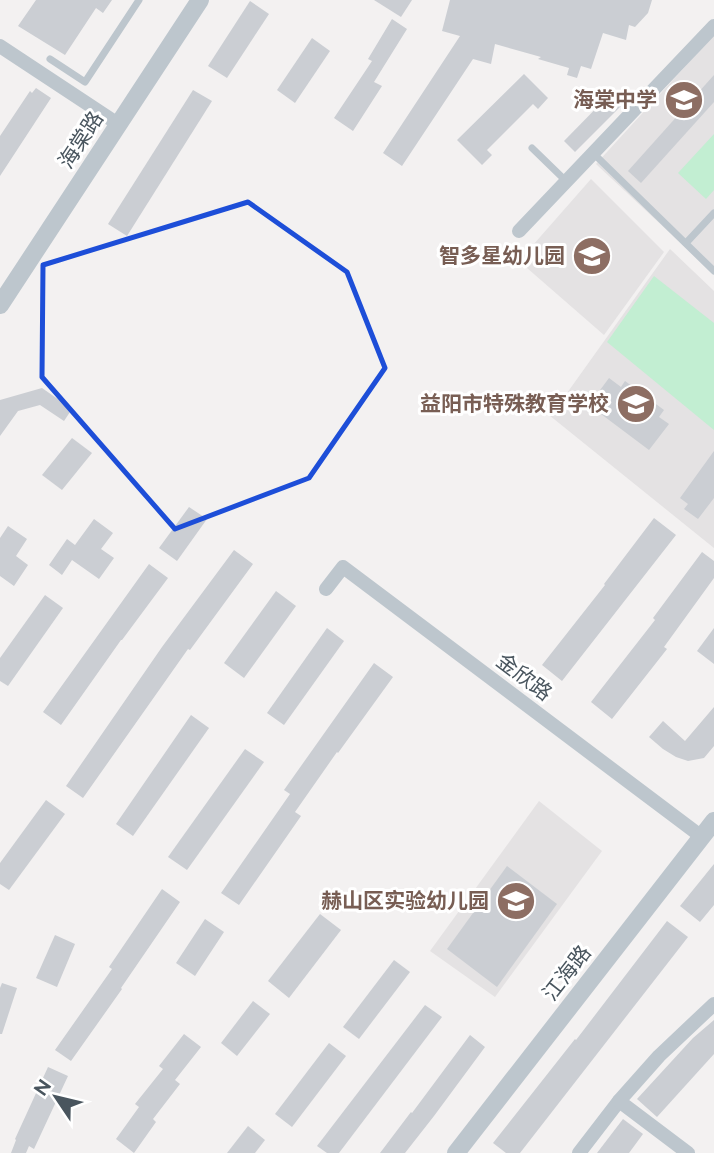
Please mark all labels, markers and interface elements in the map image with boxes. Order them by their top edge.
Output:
school or university icon: 海棠中学 [663,79,705,121]
place label: 海棠中学 [573,87,657,112]
street label: 海棠路 [53,107,108,173]
school or university icon: 智多星幼儿园 [571,235,613,277]
place label: 智多星幼儿园 [439,243,565,268]
school or university icon: 益阳市特殊教育学校 [615,383,657,425]
place label: 益阳市特殊教育学校 [420,391,609,416]
street label: 金欣路 [492,648,557,706]
school or university icon: 赫山区实验幼儿园 [495,880,537,922]
place label: 赫山区实验幼儿园 [321,888,489,913]
street label: 江海路 [537,940,596,1005]
north arrow [21,1062,91,1132]
text: N [29,1075,55,1099]

